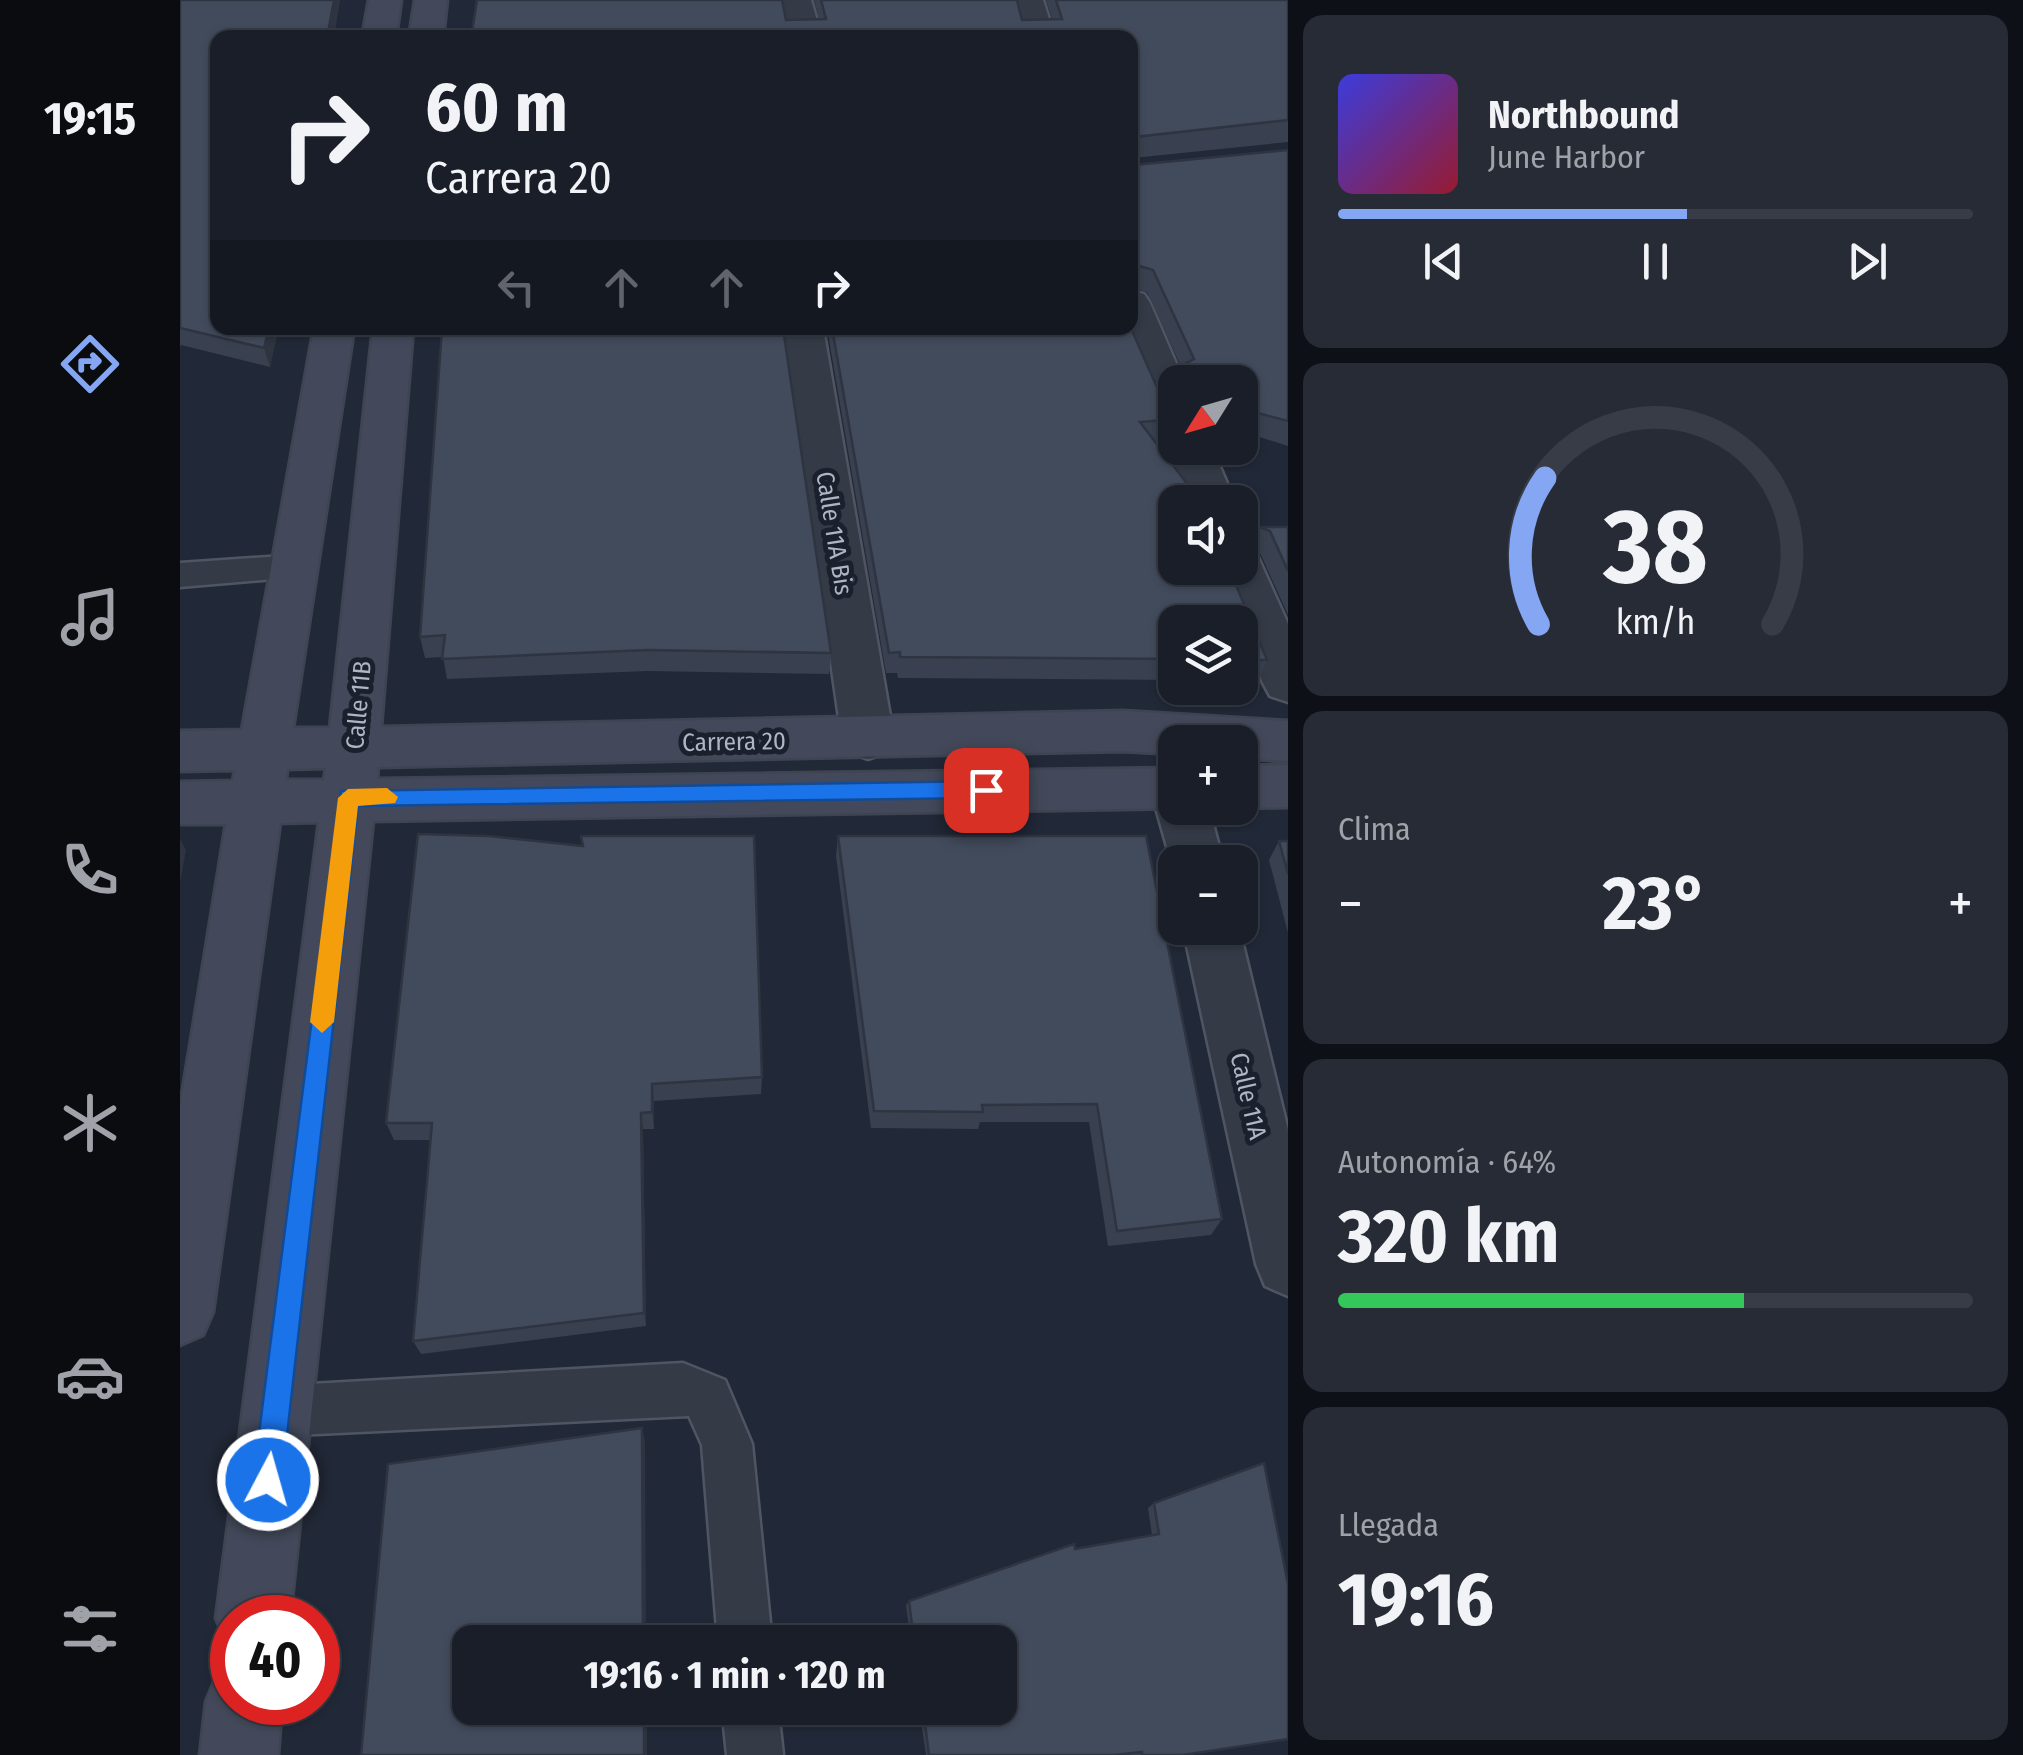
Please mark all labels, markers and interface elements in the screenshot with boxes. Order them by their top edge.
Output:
text: 60 m [425,66,568,150]
icon: right [260,70,390,200]
text: 19:15 [44,92,136,146]
text: Northbound [1488,92,1680,138]
text: June Harbor [1488,138,1645,176]
text: Carrera 20 [425,151,612,205]
icon: previous [1416,234,1471,289]
icon: pause [1628,234,1683,289]
icon: next [1840,234,1895,289]
icon: left [489,260,544,315]
icon: ahead [594,260,649,315]
icon: ahead [699,260,754,315]
icon: right [804,260,859,315]
icon: directions [55,329,125,399]
north arrow [1158,365,1258,465]
map controls [1158,365,1258,945]
street label: Calle 11A Bis [809,469,859,597]
button: sound [1158,485,1258,585]
text: 38 [1602,485,1708,610]
icon: music [55,582,125,652]
text: km/h [1616,601,1695,643]
button: layers [1158,605,1258,705]
street label: Calle 11B [340,660,378,751]
button: + [1158,725,1258,825]
street label: Carrera 20 [682,726,786,758]
pin [944,748,1029,833]
icon: arrive [959,763,1014,818]
text: Clima [1338,810,1411,848]
icon: phone [55,835,125,905]
button: − [1158,845,1258,945]
text: 23° [1603,859,1708,949]
text: − [1338,871,1363,937]
text: + [1948,871,1973,937]
street label: Calle 11A [1224,1050,1273,1143]
icon: climate [55,1088,125,1158]
text: Autonomía · 64% [1338,1143,1556,1181]
text: 320 km [1338,1192,1560,1282]
icon: car [55,1341,125,1411]
position arrow [216,1428,320,1532]
text: Llegada [1338,1506,1439,1544]
text: 19:16 [1338,1555,1494,1645]
icon: filters [55,1594,125,1664]
speed limit sign: 40 [210,1595,340,1725]
text: 19:16 · 1 min · 120 m [583,1652,886,1698]

